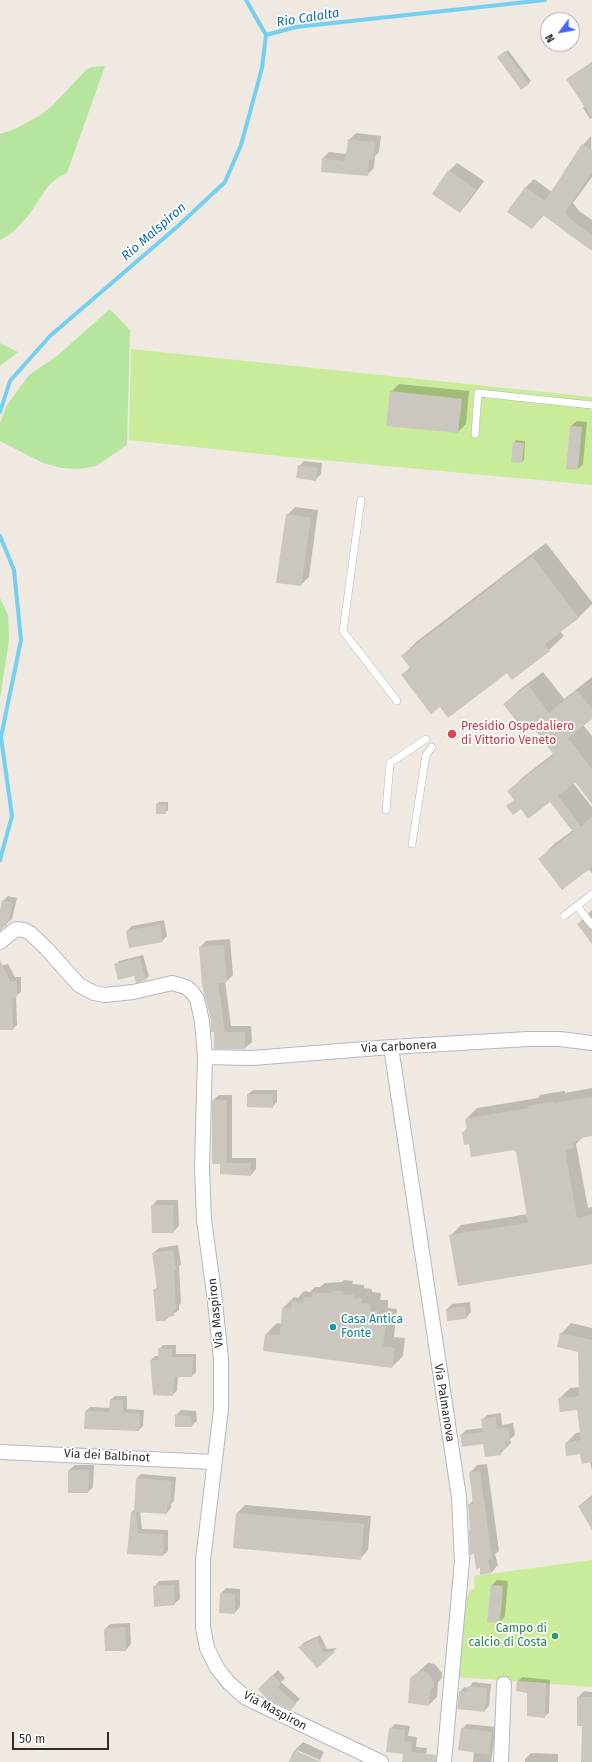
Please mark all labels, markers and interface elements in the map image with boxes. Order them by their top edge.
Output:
water label: Rio Calalta [276,5,340,31]
north arrow [540,12,580,52]
text: N [543,32,558,45]
water label: Rio Malspiron [119,200,189,264]
place label: Presidio Ospedaliero di Vittorio Veneto [461,720,574,748]
marker: Presidio Ospedaliero di Vittorio Veneto [446,728,458,740]
street label: Via Carbonera [361,1038,437,1056]
street label: Via Maspiron [205,1277,227,1349]
place label: Casa Antica Fonte [341,1313,403,1341]
marker: Casa Antica Fonte [328,1322,338,1332]
street label: Via Palmanova [431,1363,457,1443]
street label: Via dei Balbinot [64,1447,150,1465]
place label: Campo di calcio di Costa [469,1622,547,1650]
marker: Campo di calcio di Costa [550,1631,560,1641]
street label: Via Maspiron [241,1688,309,1734]
scale bar [14,1724,111,1750]
text: 50 m [19,1732,45,1746]

